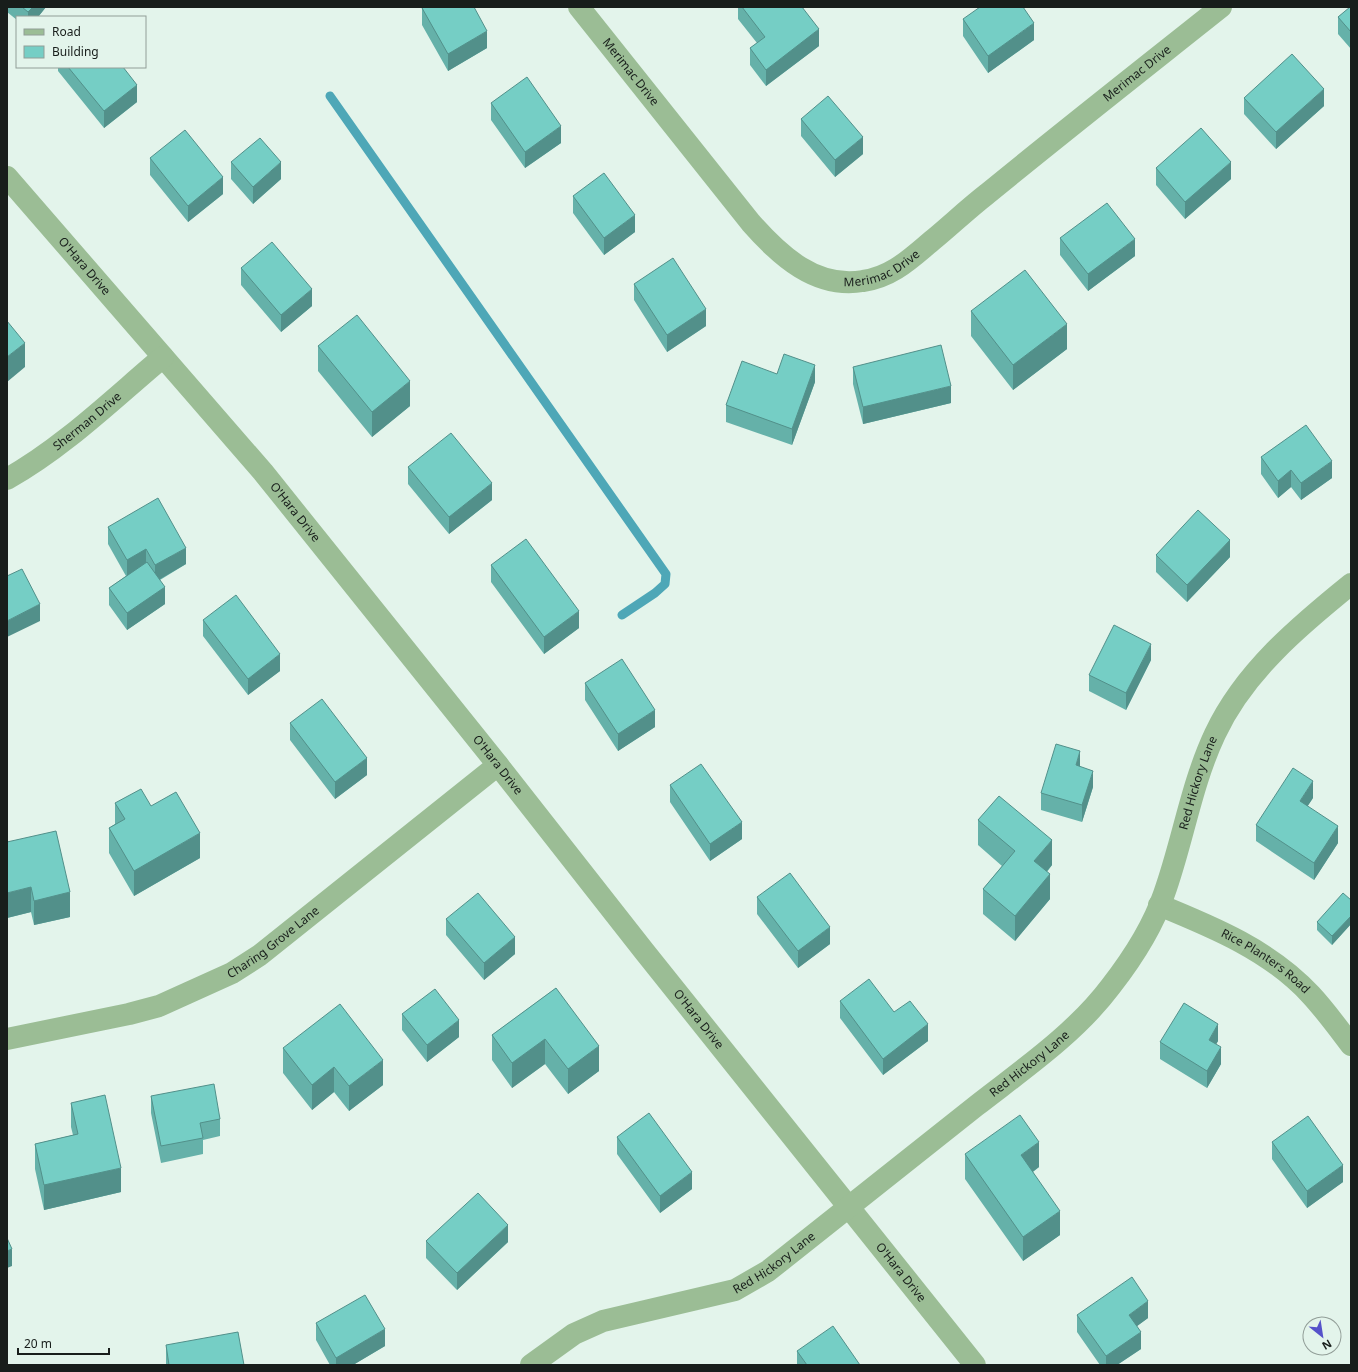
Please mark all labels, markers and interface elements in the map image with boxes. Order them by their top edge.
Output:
legend [16,16,146,68]
text: Road [52,23,81,40]
street label: Merimac Drive [599,34,664,109]
street label: Merimac Drive [1099,41,1175,105]
text: Building [52,43,99,60]
street label: O'Hara Drive [55,233,115,299]
street label: Merimac Drive [844,245,923,290]
street label: Sherman Drive [49,388,125,454]
street label: O'Hara Drive [266,478,325,545]
street label: O'Hara Drive [469,731,527,798]
street label: Red Hickory Lane [1175,733,1221,832]
street label: Charing Grove Lane [224,902,323,982]
street label: Rice Planters Road [1218,924,1314,997]
street label: O'Hara Drive [670,985,728,1053]
street label: Red Hickory Lane [986,1026,1073,1101]
street label: Red Hickory Lane [729,1227,819,1298]
street label: O'Hara Drive [872,1239,931,1306]
north arrow [1302,1316,1342,1356]
scale bar [18,1330,109,1356]
text: 20 m [24,1335,52,1352]
text: N [1320,1336,1335,1354]

